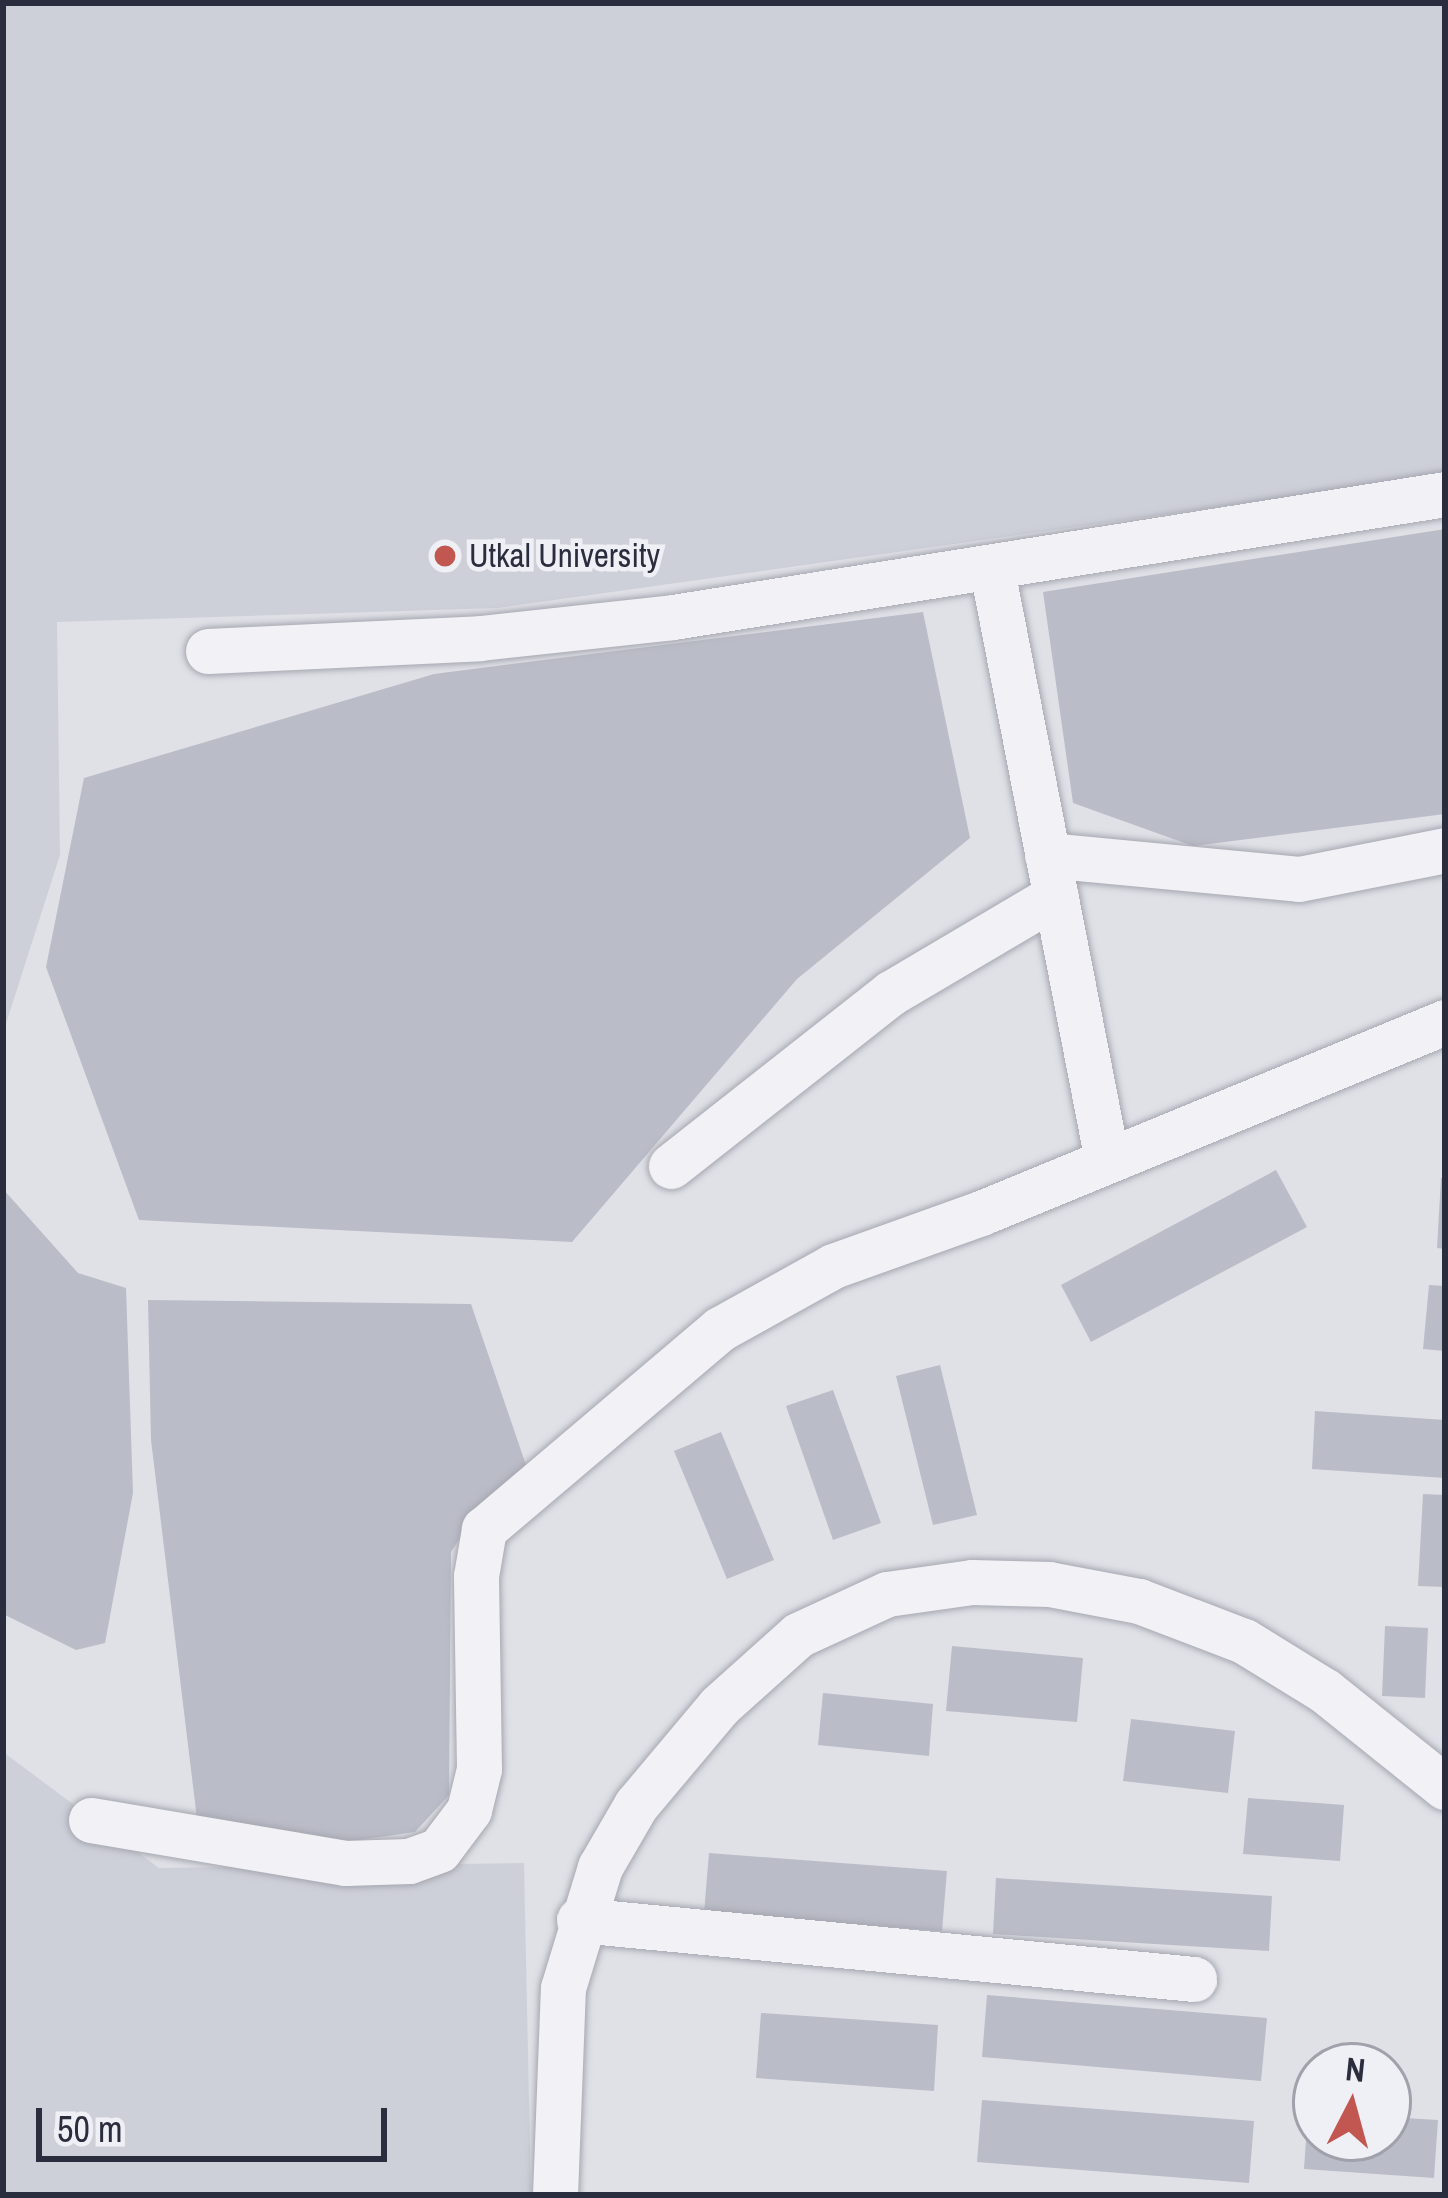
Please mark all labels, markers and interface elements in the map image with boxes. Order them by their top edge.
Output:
place label: Utkal University [469,536,660,576]
marker: Utkal University [432,543,458,569]
north arrow [1292,2042,1412,2162]
text: N [1343,2046,1367,2092]
scale bar [42,2084,393,2158]
text: 50 m [57,2105,123,2153]

